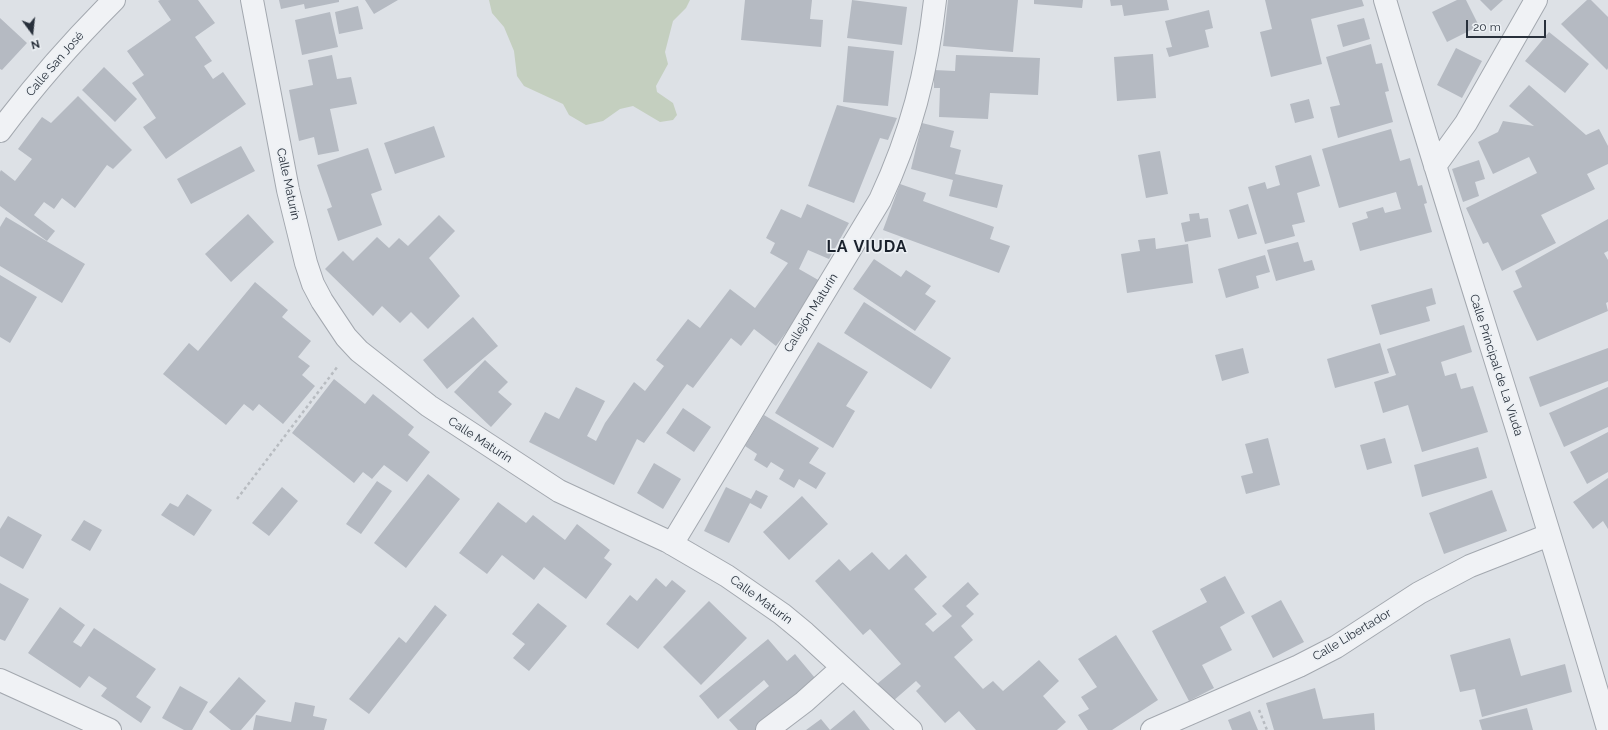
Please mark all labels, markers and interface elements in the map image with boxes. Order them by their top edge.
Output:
north arrow [12,12,52,52]
scale bar [1468,12,1548,38]
text: 20 m [1473,20,1501,34]
street label: Calle San José [23,29,87,99]
text: N [29,37,41,51]
street label: Calle Maturín [273,147,303,221]
district label: LA VIUDA [826,237,908,257]
street label: Callejón Maturín [781,271,841,355]
street label: Calle Principal de La Viuda [1466,292,1526,438]
street label: Calle Maturín [445,414,515,466]
street label: Calle Maturín [727,573,795,627]
street label: Calle Libertador [1310,606,1394,664]

